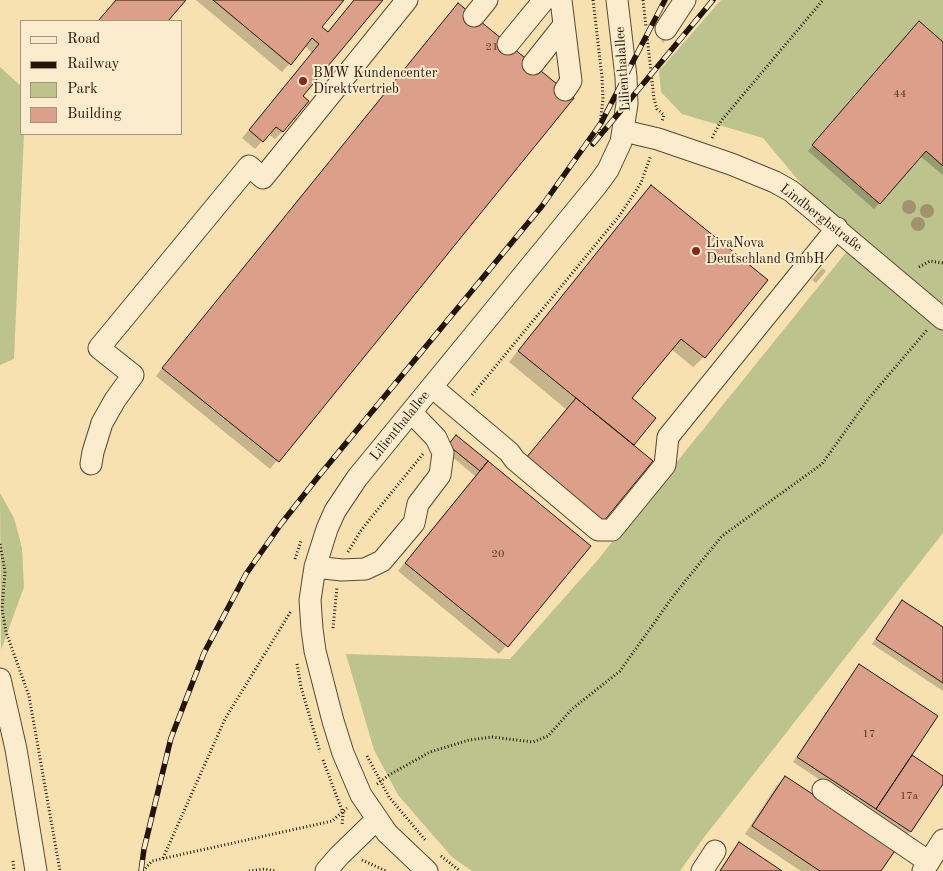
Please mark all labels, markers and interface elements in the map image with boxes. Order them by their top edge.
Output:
legend [20,20,182,135]
street label: Lilienthalallee [612,26,634,112]
text: Road [67,32,100,47]
house number: 21 [486,40,498,54]
text: Railway [67,57,120,72]
place label: BMW Kundencenter Direktvertrieb [313,65,437,98]
marker: BMW Kundencenter Direktvertrieb [297,75,309,87]
text: Park [67,82,98,97]
house number: 44 [894,87,906,101]
text: Building [67,107,122,122]
street label: Lindberghstraße [776,181,866,255]
place label: LivaNova Deutschland GmbH [706,235,824,268]
marker: LivaNova Deutschland GmbH [690,245,702,257]
street label: Lilienthalallee [367,388,433,464]
house number: 20 [492,547,504,561]
house number: 17 [863,727,875,741]
house number: 17a [900,789,918,803]

